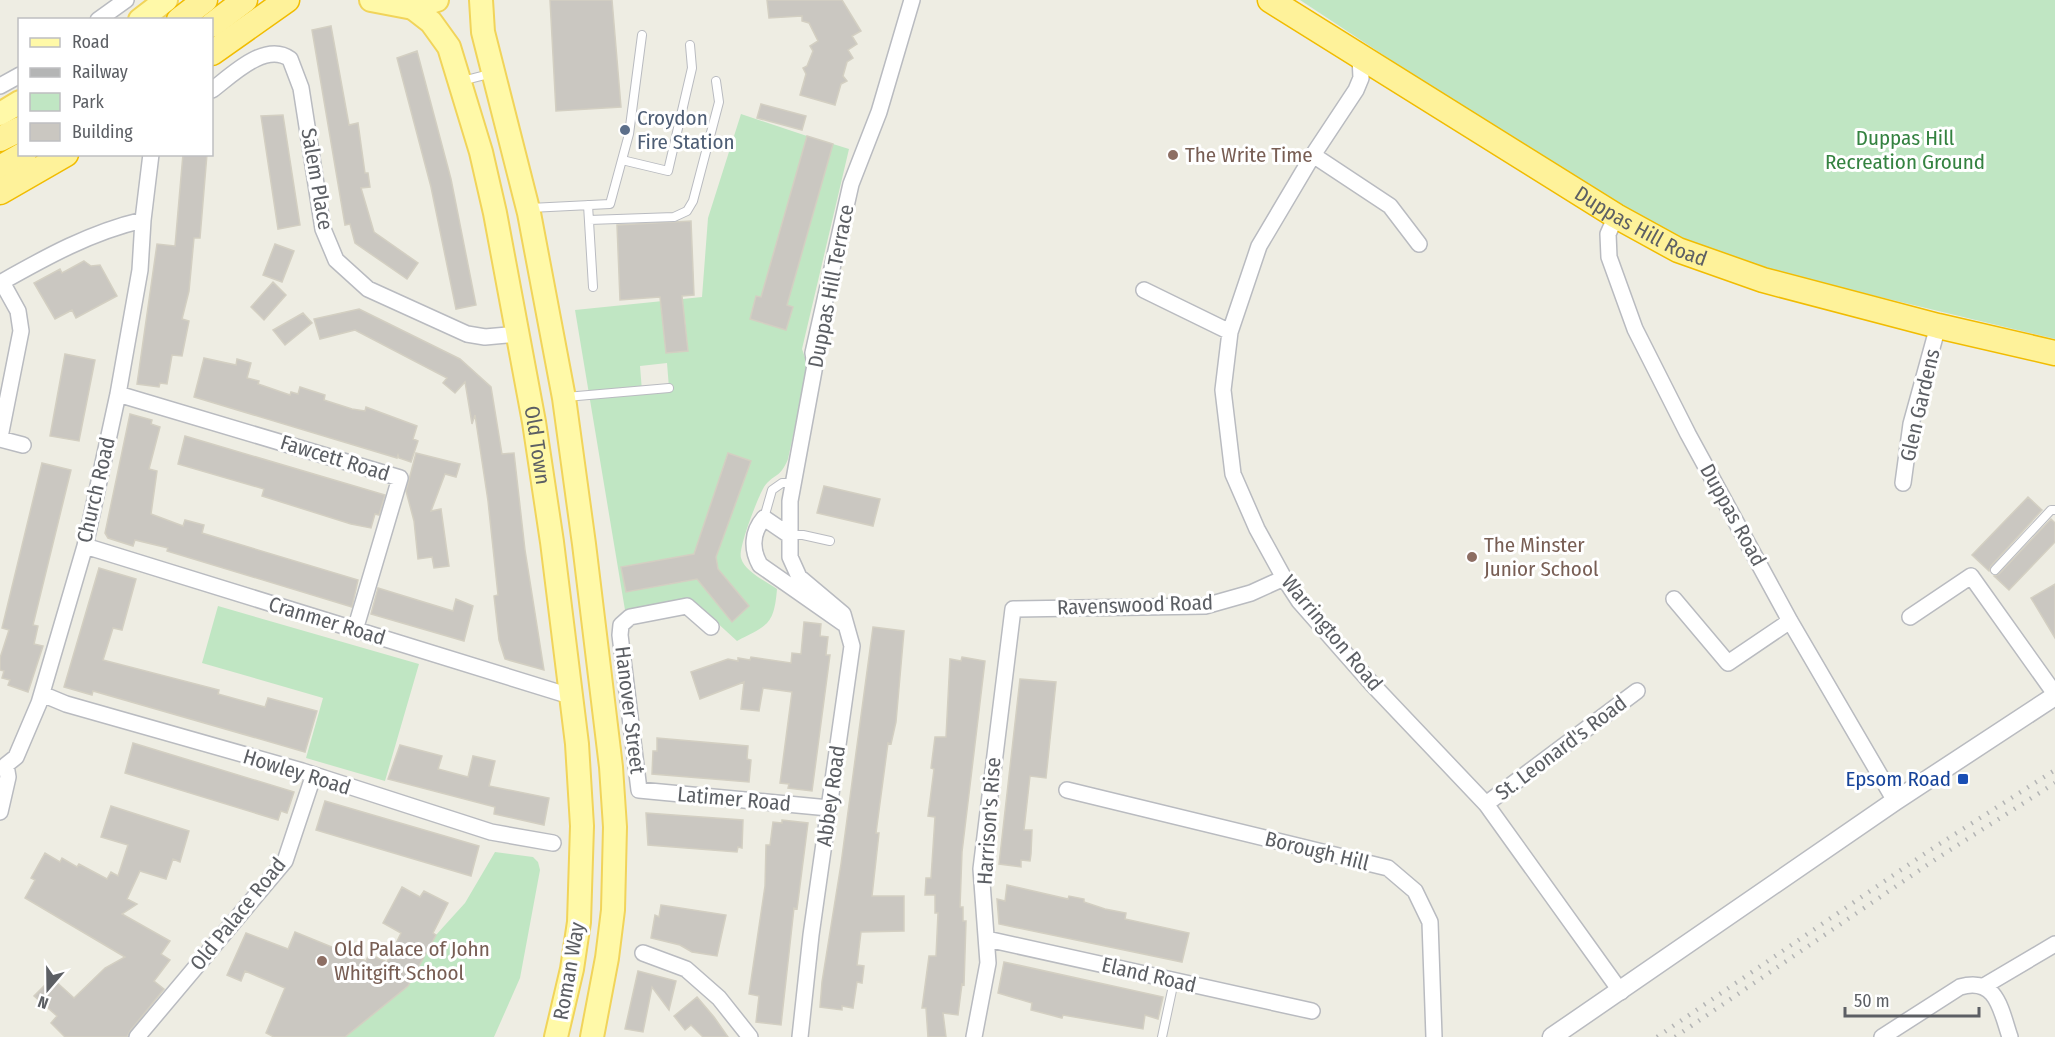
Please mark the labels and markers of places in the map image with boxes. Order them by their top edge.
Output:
place label: Croydon Fire Station [637,105,735,155]
marker: Croydon Fire Station [618,123,632,137]
place label: The Write Time [1185,142,1313,168]
marker: The Write Time [1166,148,1180,162]
place label: The Minster Junior School [1484,532,1599,582]
marker: The Minster Junior School [1465,550,1479,564]
place label: Epsom Road [1846,766,1951,792]
marker: Epsom Road [1956,772,1970,786]
place label: Old Palace of John Whitgift School [334,936,490,986]
marker: Old Palace of John Whitgift School [315,954,329,968]

